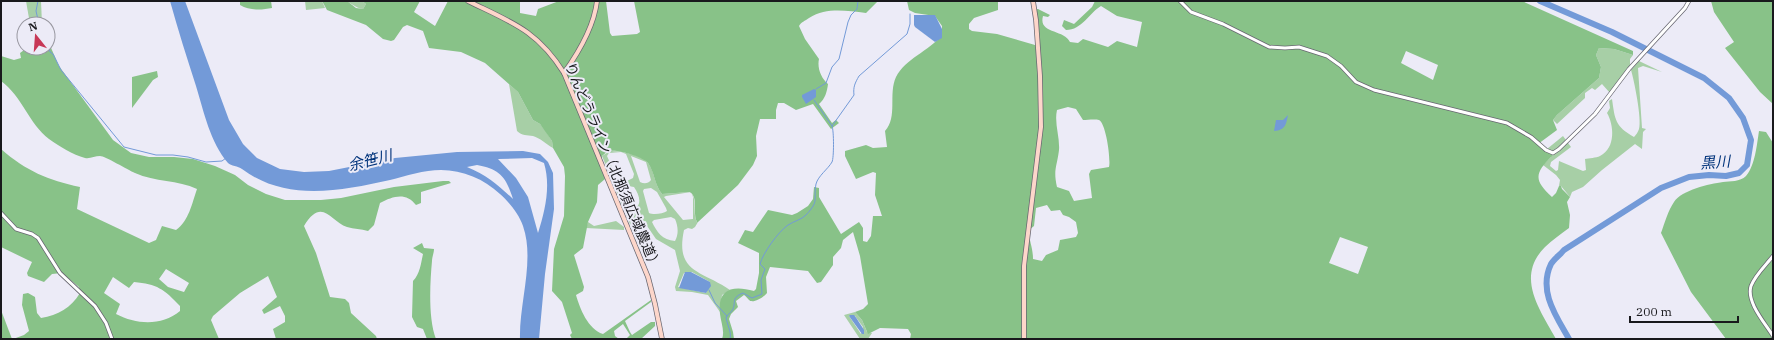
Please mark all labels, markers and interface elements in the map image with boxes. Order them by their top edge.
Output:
north arrow [16,16,56,56]
text: N [27,18,40,34]
street label: りんどうライン（北那須広域農道） [561,60,665,272]
water label: 余笹川 [346,145,396,175]
water label: 黒川 [1699,151,1733,173]
scale bar [1630,298,1738,324]
text: 200 m [1636,304,1672,319]

